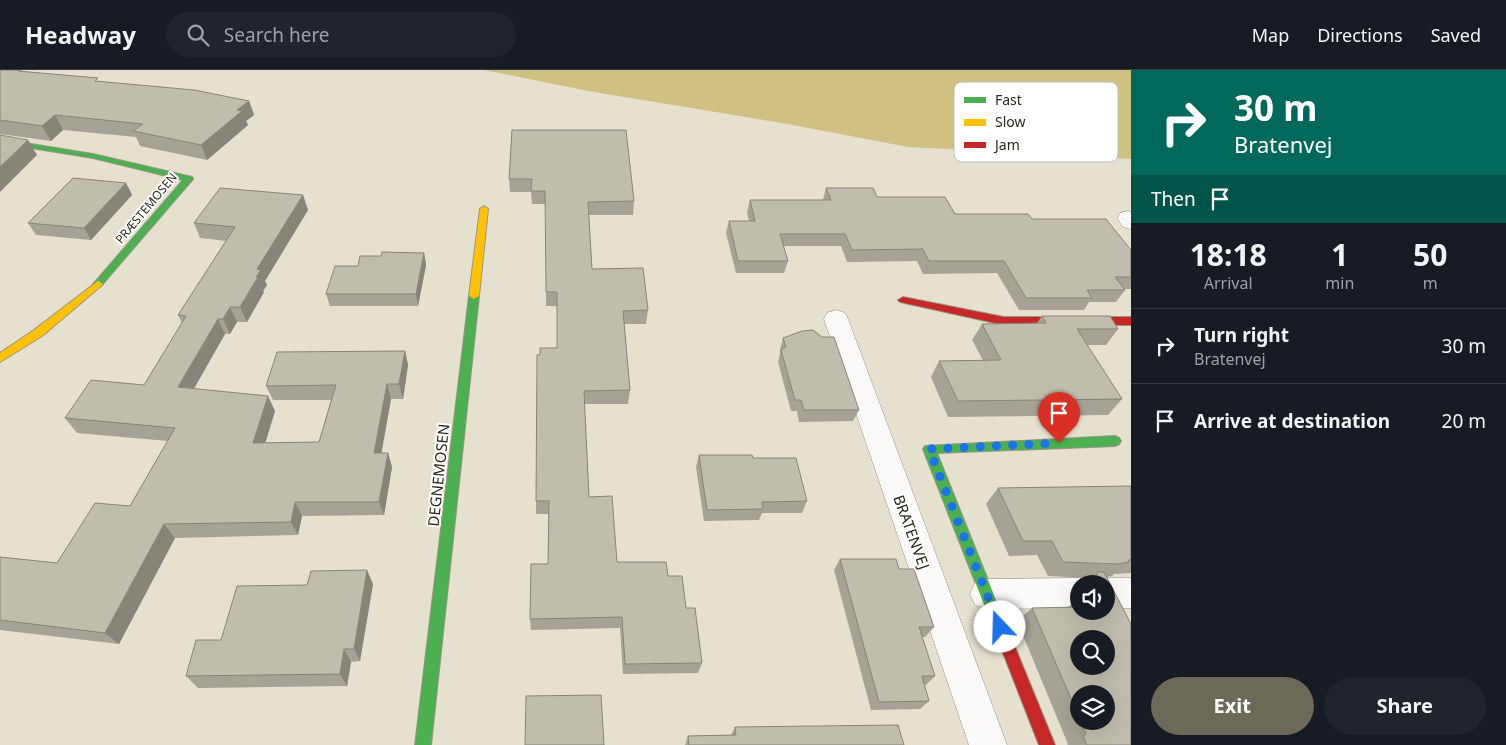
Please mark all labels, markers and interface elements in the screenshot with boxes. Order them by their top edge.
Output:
search box [166,12,516,57]
text: Headway [25,18,136,51]
icon: search [184,21,212,49]
text: Search here [224,22,330,48]
text: Map [1252,23,1289,47]
text: Directions [1317,23,1403,47]
text: Saved [1431,23,1481,47]
legend [954,82,1118,162]
text: 30 m [1234,84,1317,131]
text: Fast [995,90,1022,109]
icon: right [1151,90,1216,155]
text: Slow [995,112,1026,131]
text: Bratenvej [1234,129,1333,159]
text: Jam [993,135,1020,154]
street label: PRÆSTEMOSEN [111,169,181,247]
icon: arrive [1206,185,1234,213]
text: Then [1151,186,1196,212]
text: 18:18 [1190,234,1267,275]
text: 1 [1331,234,1348,275]
text: 50 [1413,234,1447,275]
text: Arrival [1204,272,1253,294]
text: min [1325,272,1354,294]
text: m [1423,272,1438,294]
text: Turn right [1194,322,1289,348]
icon: right [1151,332,1179,360]
text: 30 m [1442,333,1486,359]
text: Bratenvej [1194,348,1266,370]
pin [1038,392,1080,443]
icon: arrive [1045,399,1073,427]
icon: arrive [1151,407,1179,435]
text: Arrive at destination [1194,408,1390,434]
text: 20 m [1442,408,1486,434]
street label: DEGNEMOSEN [423,423,453,527]
street label: BRATENVEJ [889,492,935,572]
map controls [1070,575,1115,730]
button: sound [1070,575,1115,620]
position arrow [973,600,1025,652]
button: search [1070,630,1115,675]
button: Exit [1151,677,1314,735]
button: Share [1324,677,1486,735]
button: layers [1070,685,1115,730]

